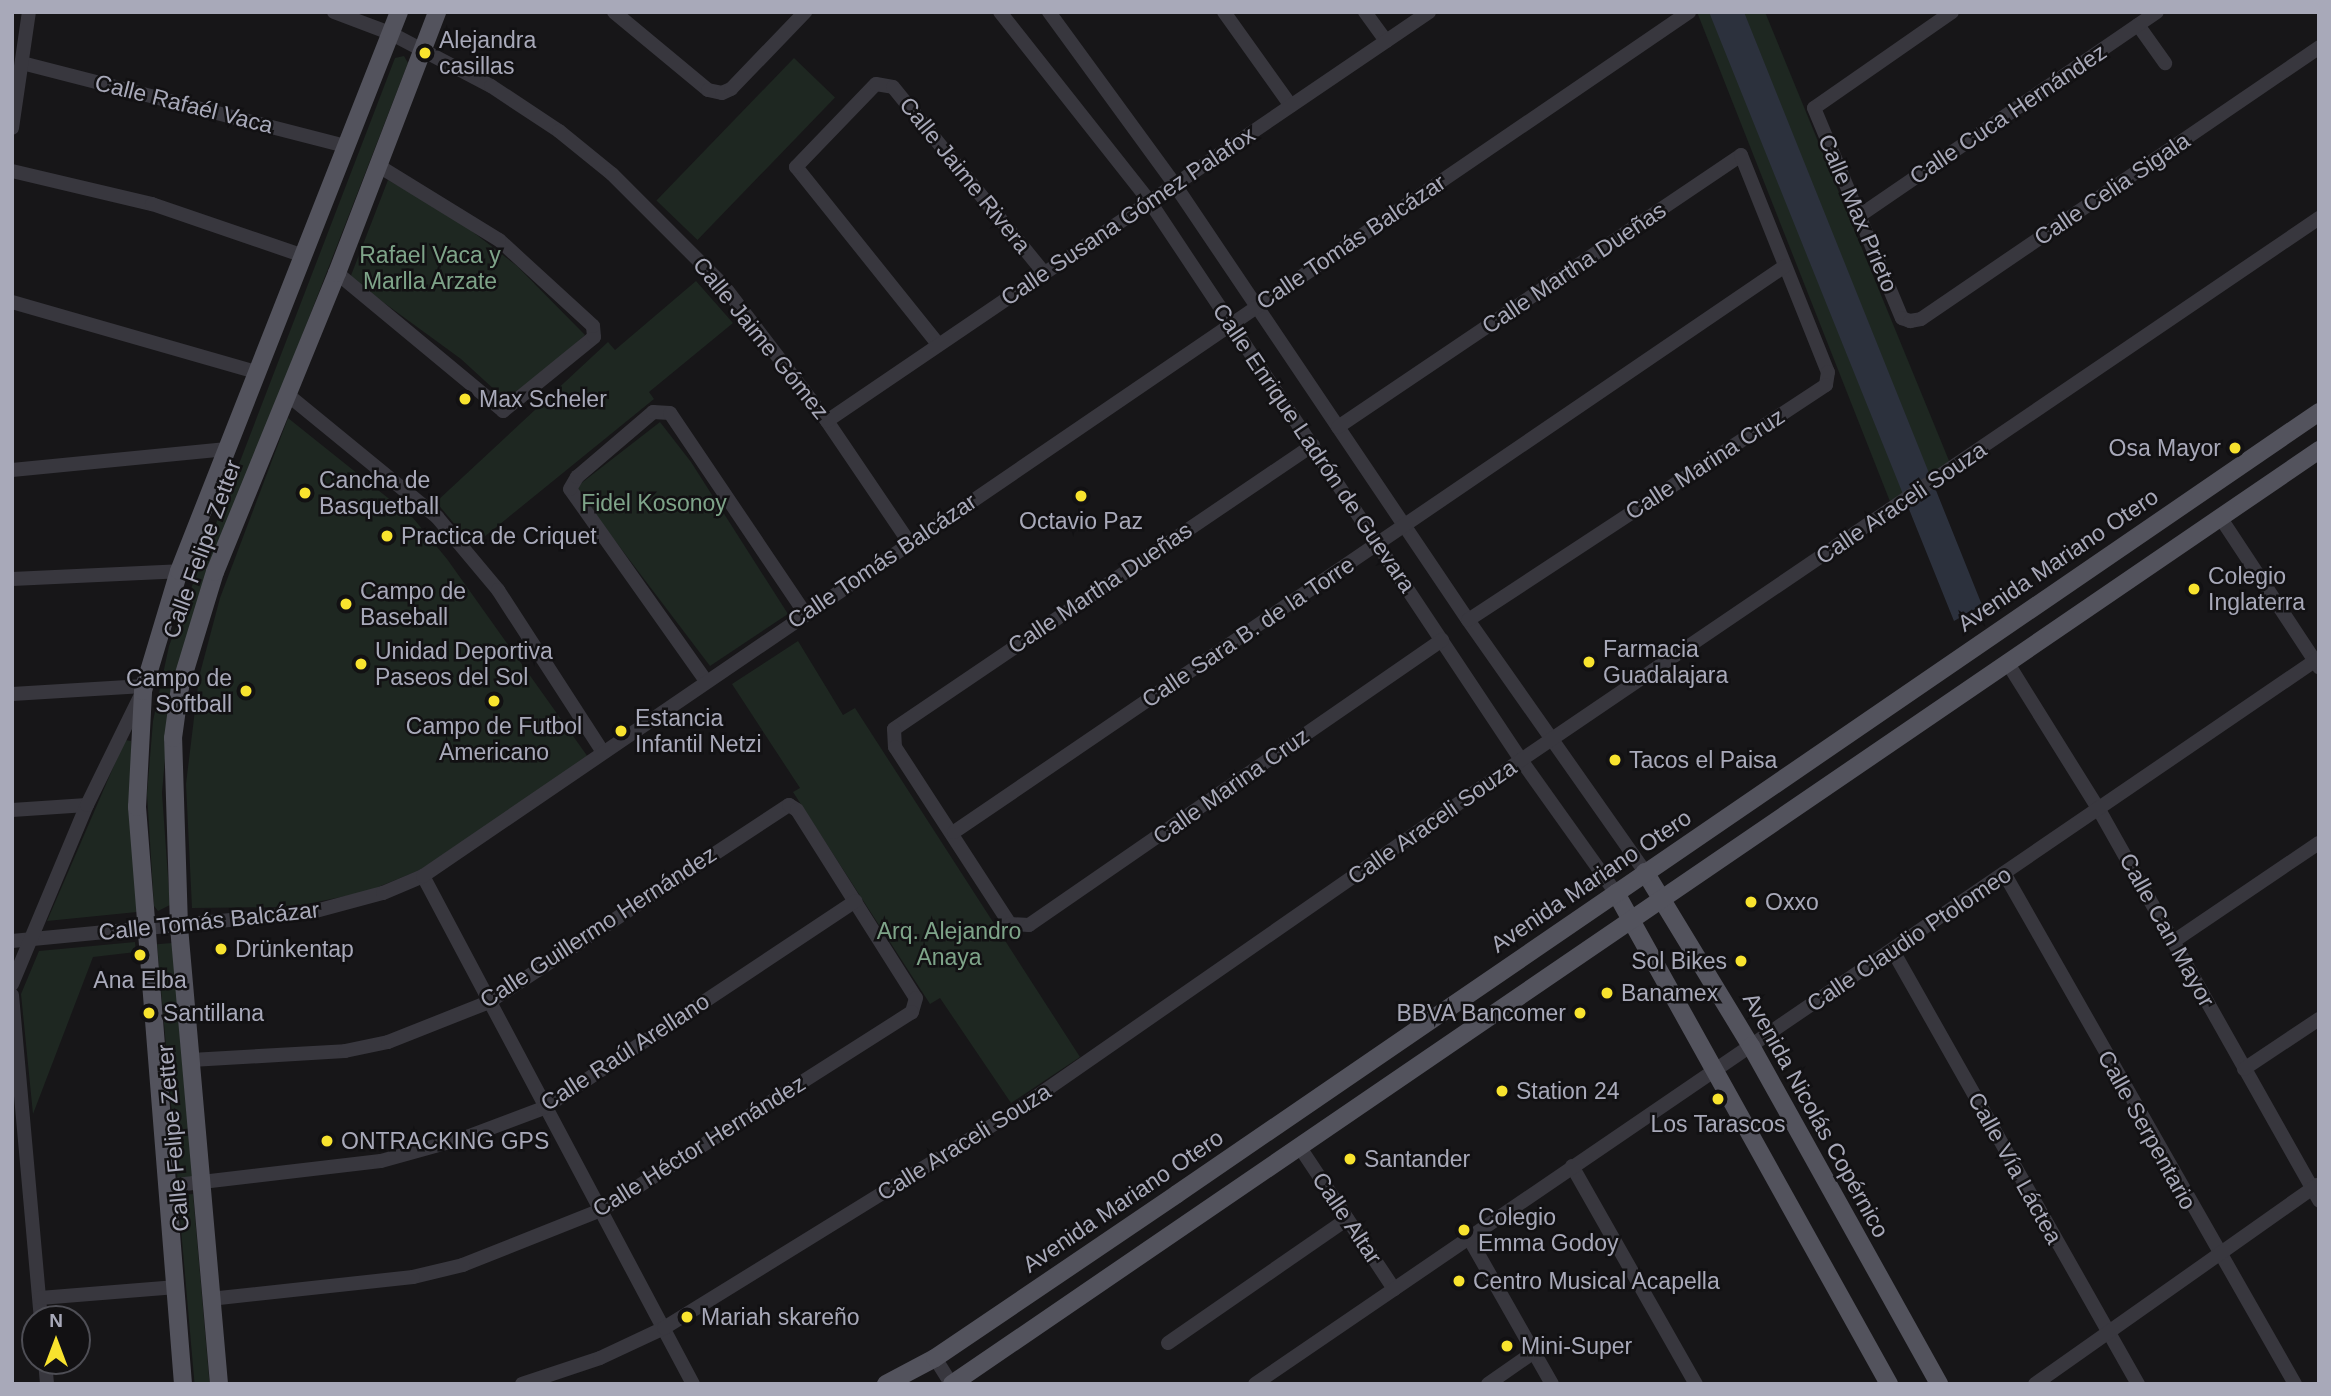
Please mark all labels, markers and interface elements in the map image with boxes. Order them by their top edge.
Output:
place label: Alejandra casillas [439,26,536,80]
street label: Calle Cuca Hernández [1904,38,2112,190]
marker: Alejandra casillas [417,45,433,61]
street label: Calle Rafaél Vaca [92,69,276,139]
street label: Calle Jaime Rivera [894,91,1036,259]
street label: Calle Susana Gómez Palafox [996,121,1260,311]
street label: Calle Celia Sigala [2029,127,2195,251]
street label: Calle Max Prieto [1812,130,1904,296]
street label: Calle Tomás Balcázar [1251,168,1451,316]
street label: Calle Martha Dueñas [1477,196,1671,340]
park label: Rafael Vaca y Marlla Arzate [359,241,501,295]
street label: Calle Jaime Gómez [687,251,835,425]
street label: Calle Enrique Ladrón de Guevara [1207,298,1421,598]
place label: Max Scheler [479,385,607,413]
marker: Max Scheler [457,391,473,407]
street label: Calle Marina Cruz [1620,402,1790,526]
place label: Osa Mayor [2109,434,2221,462]
street label: Calle Araceli Souza [1810,435,1992,571]
marker: Osa Mayor [2227,440,2243,456]
street label: Calle Felipe Zetter [157,456,247,642]
place label: Cancha de Basquetball [319,466,439,520]
street label: Avenida Mariano Otero [1952,483,2164,637]
marker: Cancha de Basquetball [297,485,313,501]
street label: Calle Tomás Balcázar [782,487,982,635]
marker: Octavio Paz [1073,488,1089,504]
park label: Fidel Kosonoy [581,489,727,517]
place label: Octavio Paz [1019,507,1143,535]
street label: Calle Martha Dueñas [1003,516,1197,660]
place label: Practica de Criquet [401,522,597,550]
marker: Practica de Criquet [379,528,395,544]
street label: Calle Sara B. de la Torre [1136,551,1360,713]
place label: Colegio Inglaterra [2208,562,2305,616]
place label: Campo de Baseball [360,577,466,631]
marker: Colegio Inglaterra [2186,581,2202,597]
marker: Campo de Baseball [338,596,354,612]
place label: Farmacia Guadalajara [1603,635,1728,689]
place label: Unidad Deportiva Paseos del Sol [375,637,553,691]
marker: Farmacia Guadalajara [1581,654,1597,670]
marker: Unidad Deportiva Paseos del Sol [353,656,369,672]
place label: Campo de Softball [126,664,232,718]
marker: Campo de Softball [238,683,254,699]
marker: Campo de Futbol Americano [486,693,502,709]
place label: Estancia Infantil Netzi [635,704,762,758]
place label: Campo de Futbol Americano [406,712,582,766]
street label: Calle Marina Cruz [1148,722,1314,850]
marker: Estancia Infantil Netzi [613,723,629,739]
place label: Tacos el Paisa [1629,746,1777,774]
marker: Tacos el Paisa [1607,752,1623,768]
street label: Calle Araceli Souza [1342,753,1522,891]
street label: Avenida Mariano Otero [1485,804,1697,958]
street label: Calle Guillermo Hernández [475,840,721,1014]
street label: Calle Can Mayor [2113,848,2221,1012]
street label: Calle Claudio Ptolomeo [1802,860,2016,1018]
place label: Oxxo [1765,888,1819,916]
marker: Oxxo [1743,894,1759,910]
street label: Calle Tomás Balcázar [97,896,321,946]
park label: Arq. Alejandro Anaya [876,917,1022,971]
place label: Drünkentap [235,935,354,963]
marker: Drünkentap [213,941,229,957]
marker: Ana Elba [132,947,148,963]
place label: Sol Bikes [1631,947,1727,975]
marker: Sol Bikes [1733,953,1749,969]
place label: Ana Elba [93,966,187,994]
place label: Banamex [1621,979,1718,1007]
marker: Banamex [1599,985,1615,1001]
street label: Calle Raúl Arellano [535,987,715,1117]
street label: Avenida Nicolás Copérnico [1737,988,1895,1242]
place label: Santillana [163,999,264,1027]
place label: BBVA Bancomer [1395,999,1566,1027]
marker: Santillana [141,1005,157,1021]
marker: BBVA Bancomer [1572,1005,1588,1021]
street label: Calle Felipe Zetter [151,1043,195,1233]
street label: Calle Serpentario [2092,1046,2202,1214]
street label: Calle Héctor Hernández [588,1069,810,1223]
street label: Calle Araceli Souza [872,1077,1056,1207]
place label: Station 24 [1516,1077,1620,1105]
marker: Station 24 [1494,1083,1510,1099]
street label: Calle Vía Láctea [1962,1088,2068,1248]
marker: Los Tarascos [1710,1091,1726,1107]
place label: Los Tarascos [1650,1110,1786,1138]
street label: Avenida Mariano Otero [1017,1124,1229,1278]
place label: ONTRACKING GPS [341,1127,549,1155]
marker: ONTRACKING GPS [319,1133,335,1149]
place label: Santander [1364,1145,1470,1173]
marker: Santander [1342,1151,1358,1167]
street label: Calle Altar [1306,1166,1388,1270]
place label: Colegio Emma Godoy [1478,1203,1619,1257]
marker: Colegio Emma Godoy [1456,1222,1472,1238]
place label: Centro Musical Acapella [1473,1267,1721,1295]
marker: Centro Musical Acapella [1451,1273,1467,1289]
place label: Mariah skareño [701,1303,860,1331]
north arrow [21,1305,91,1375]
marker: Mariah skareño [679,1309,695,1325]
text: N [49,1310,63,1331]
place label: Mini-Super [1521,1332,1632,1360]
marker: Mini-Super [1499,1338,1515,1354]

